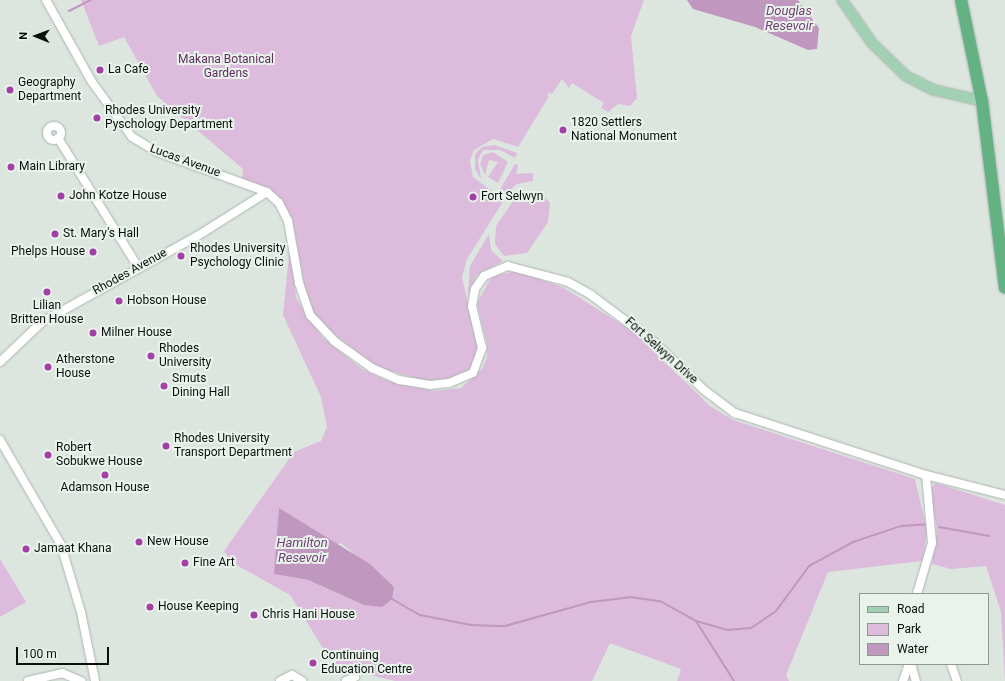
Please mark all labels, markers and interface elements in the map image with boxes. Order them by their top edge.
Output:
water label: Douglas Resevoir [765,4,813,35]
north arrow [16,16,56,56]
text: N [17,32,30,40]
park label: Makana Botanical Gardens [178,53,274,81]
place label: La Cafe [108,63,149,77]
marker: La Cafe [95,65,105,75]
place label: Geography Department [18,76,81,104]
marker: Geography Department [5,85,15,95]
place label: Rhodes University Pyschology Department [105,104,233,132]
marker: Rhodes University Pyschology Department [92,113,102,123]
place label: 1820 Settlers National Monument [571,116,677,144]
marker: 1820 Settlers National Monument [558,125,568,135]
street label: Lucas Avenue [148,142,222,180]
place label: Main Library [19,160,85,174]
marker: Main Library [6,162,16,172]
place label: John Kotze House [69,189,167,203]
place label: Fort Selwyn [481,190,543,204]
marker: John Kotze House [56,191,66,201]
marker: Fort Selwyn [468,192,478,202]
place label: St. Mary's Hall [63,227,139,241]
marker: St. Mary's Hall [50,229,60,239]
place label: Rhodes University Psychology Clinic [190,242,285,270]
place label: Phelps House [11,245,85,259]
street label: Rhodes Avenue [90,246,170,298]
marker: Phelps House [88,247,98,257]
marker: Rhodes University Psychology Clinic [175,250,187,262]
marker: Lilian Britten House [42,287,52,297]
place label: Hobson House [127,294,206,308]
marker: Hobson House [114,296,124,306]
place label: Lilian Britten House [11,299,83,327]
street label: Fort Selwyn Drive [622,315,700,387]
place label: Milner House [101,326,172,340]
marker: Milner House [88,328,98,338]
place label: Rhodes University [159,342,211,370]
marker: Rhodes University [146,351,156,361]
place label: Atherstone House [56,353,115,381]
marker: Atherstone House [43,362,53,372]
place label: Smuts Dining Hall [172,372,230,400]
marker: Smuts Dining Hall [159,381,169,391]
place label: Rhodes University Transport Department [174,432,292,460]
place label: Robert Sobukwe House [56,441,142,469]
marker: Rhodes University Transport Department [161,441,171,451]
marker: Robert Sobukwe House [43,450,53,460]
marker: Adamson House [100,470,110,480]
place label: Adamson House [61,481,149,495]
place label: New House [147,535,208,549]
water label: Hamilton Resevoir [276,536,328,567]
marker: New House [134,537,144,547]
place label: Jamaat Khana [34,542,111,556]
marker: Jamaat Khana [21,544,31,554]
place label: Fine Art [193,556,235,570]
marker: Fine Art [180,558,190,568]
legend [859,593,989,665]
place label: House Keeping [158,600,239,614]
marker: House Keeping [145,602,155,612]
text: Road [897,602,925,616]
place label: Chris Hani House [262,608,355,622]
marker: Chris Hani House [249,610,259,620]
text: Park [897,622,921,636]
scale bar [18,639,111,665]
text: Water [897,642,928,656]
text: 100 m [23,647,57,661]
place label: Continuing Education Centre [321,649,412,677]
marker: Continuing Education Centre [308,658,318,668]

